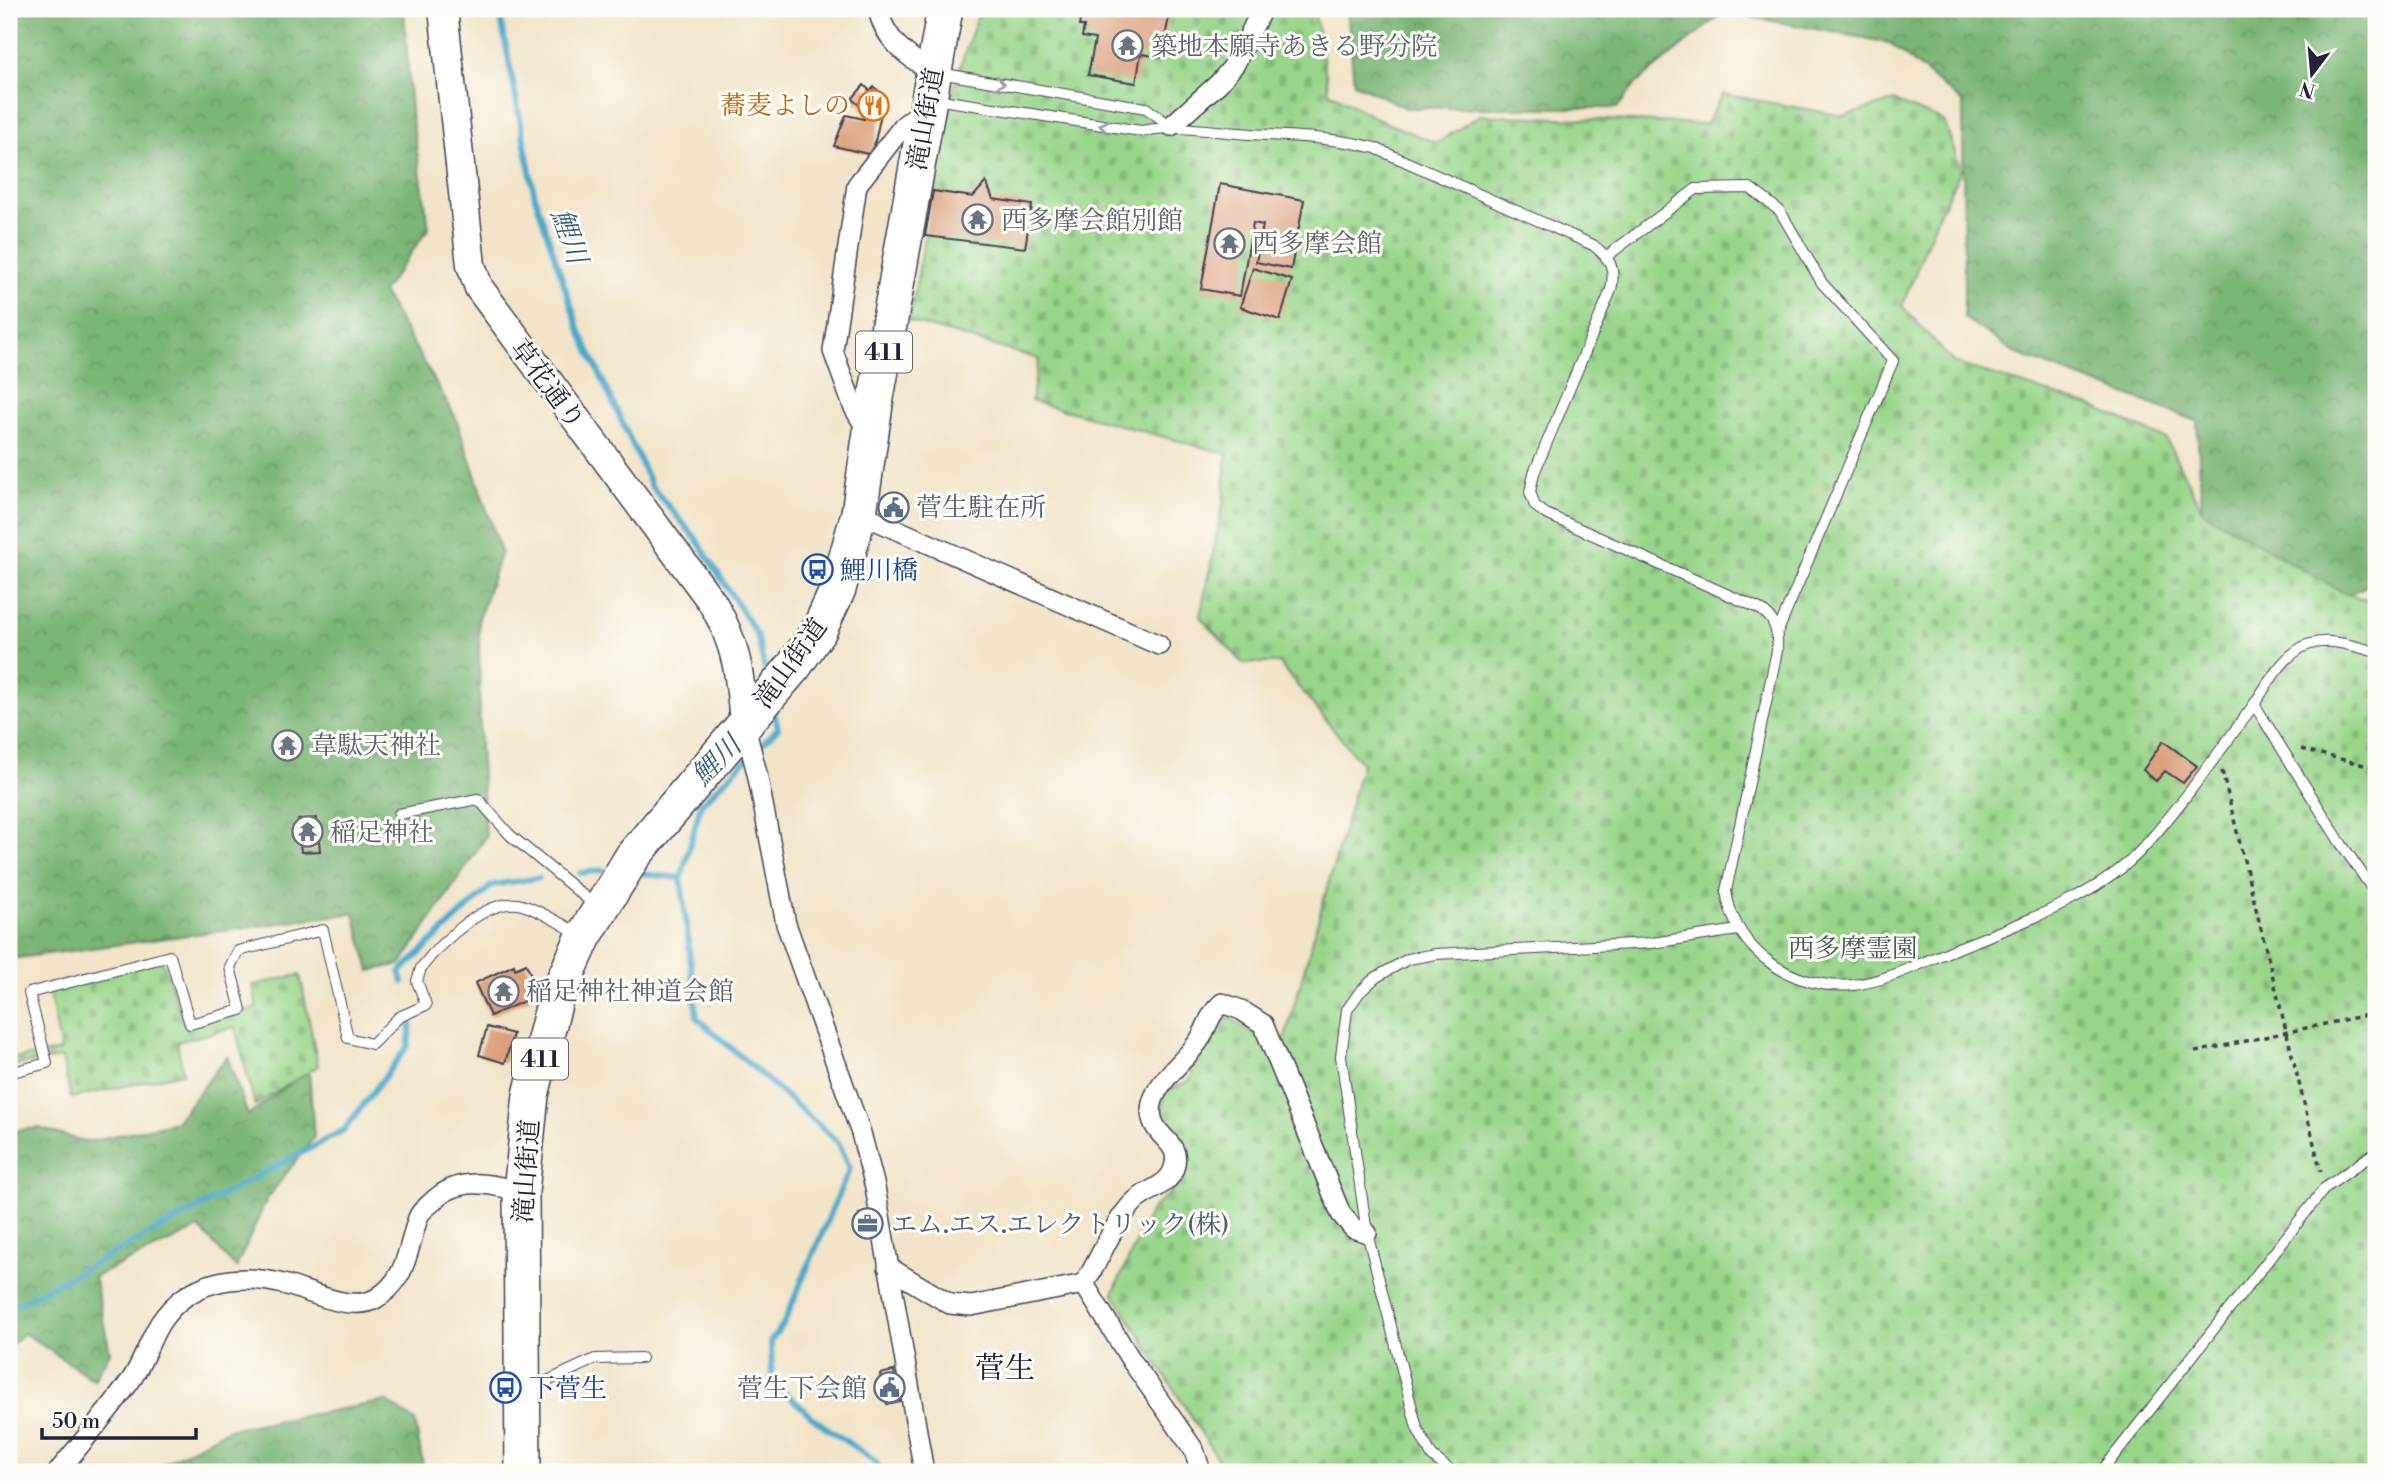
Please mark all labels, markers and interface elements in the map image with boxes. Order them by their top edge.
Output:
temple icon: 築地本願寺あきる野分院 [1111,29,1145,63]
place label: 築地本願寺あきる野分院 [1151,31,1437,63]
north arrow [2276,38,2346,108]
street label: 滝山街道 [901,65,951,173]
one-way arrow [995,75,1006,90]
text: N [2297,76,2318,103]
restaurant icon: 蕎麦よしの [856,88,890,122]
place label: 蕎麦よしの [720,90,850,122]
one-way arrow [1098,118,1110,133]
temple icon: 西多摩会館別館 [961,203,995,237]
water label: 鯉川 [543,204,595,271]
place label: 西多摩会館別館 [1001,205,1183,237]
temple icon: 西多摩会館 [1212,226,1246,260]
place label: 西多摩会館 [1252,228,1382,260]
road number: 411 [856,332,912,372]
street label: 草花通り [503,333,591,436]
public building icon: 菅生駐在所 [876,490,910,524]
place label: 菅生駐在所 [916,492,1046,524]
bus stop icon: 鯉川橋 [800,553,834,587]
place label: 鯉川橋 [840,555,918,587]
street label: 滝山街道 [747,612,834,715]
water label: 鯉川 [685,727,751,793]
temple icon: 韋駄天神社 [271,728,305,762]
place label: 韋駄天神社 [311,730,441,762]
temple icon: 稲足神社 [290,815,324,849]
place label: 稲足神社 [330,817,434,849]
park label: 西多摩霊園 [1788,933,1918,965]
temple icon: 稲足神社神道会館 [486,974,520,1008]
place label: 稲足神社神道会館 [526,976,734,1008]
road number: 411 [512,1038,568,1079]
street label: 滝山街道 [507,1118,547,1224]
office icon: エム.エス.エレクトリック(株) [851,1207,885,1241]
place label: エム.エス.エレクトリック(株) [891,1209,1229,1241]
district label: 菅生 [975,1350,1035,1388]
bus stop icon: 下菅生 [489,1371,523,1405]
public building icon: 菅生下会館 [873,1371,907,1405]
place label: 下菅生 [529,1373,607,1405]
place label: 菅生下会館 [737,1373,867,1405]
scale bar [42,1397,196,1441]
text: 50 m [52,1409,100,1435]

